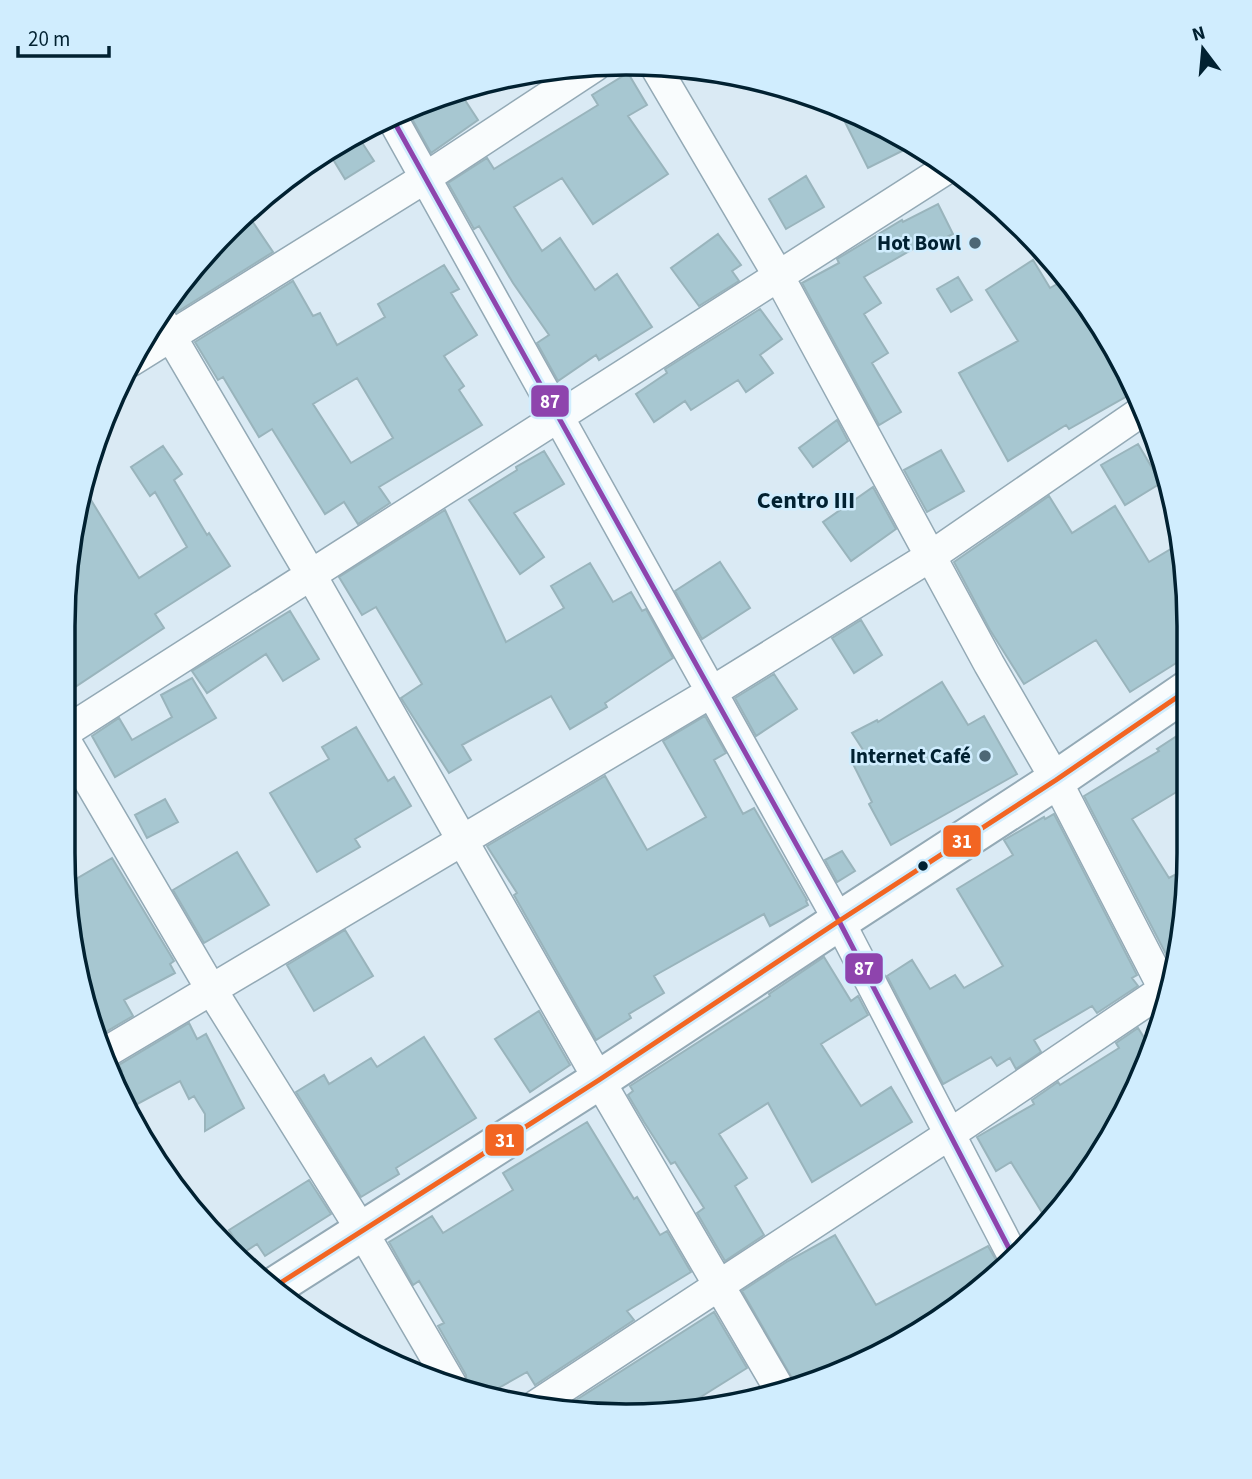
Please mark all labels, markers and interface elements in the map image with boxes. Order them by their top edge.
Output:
scale bar [18,14,108,58]
north arrow [1168,14,1238,84]
text: N [1189,19,1209,49]
text: 20 m [28,24,70,54]
place label: Hot Bowl [877,228,961,258]
marker: Hot Bowl [967,235,983,251]
line badge: 87 [530,384,570,418]
text: 87 [540,389,560,416]
district label: Centro III [757,483,855,518]
place label: Internet Café [850,741,971,771]
marker: Internet Café [977,748,993,764]
line badge: 31 [942,824,982,858]
text: 31 [952,829,972,856]
unlabelled marker [916,859,930,873]
line badge: 87 [844,952,884,985]
text: 87 [854,956,874,983]
line badge: 31 [484,1123,525,1157]
text: 31 [495,1128,515,1155]

